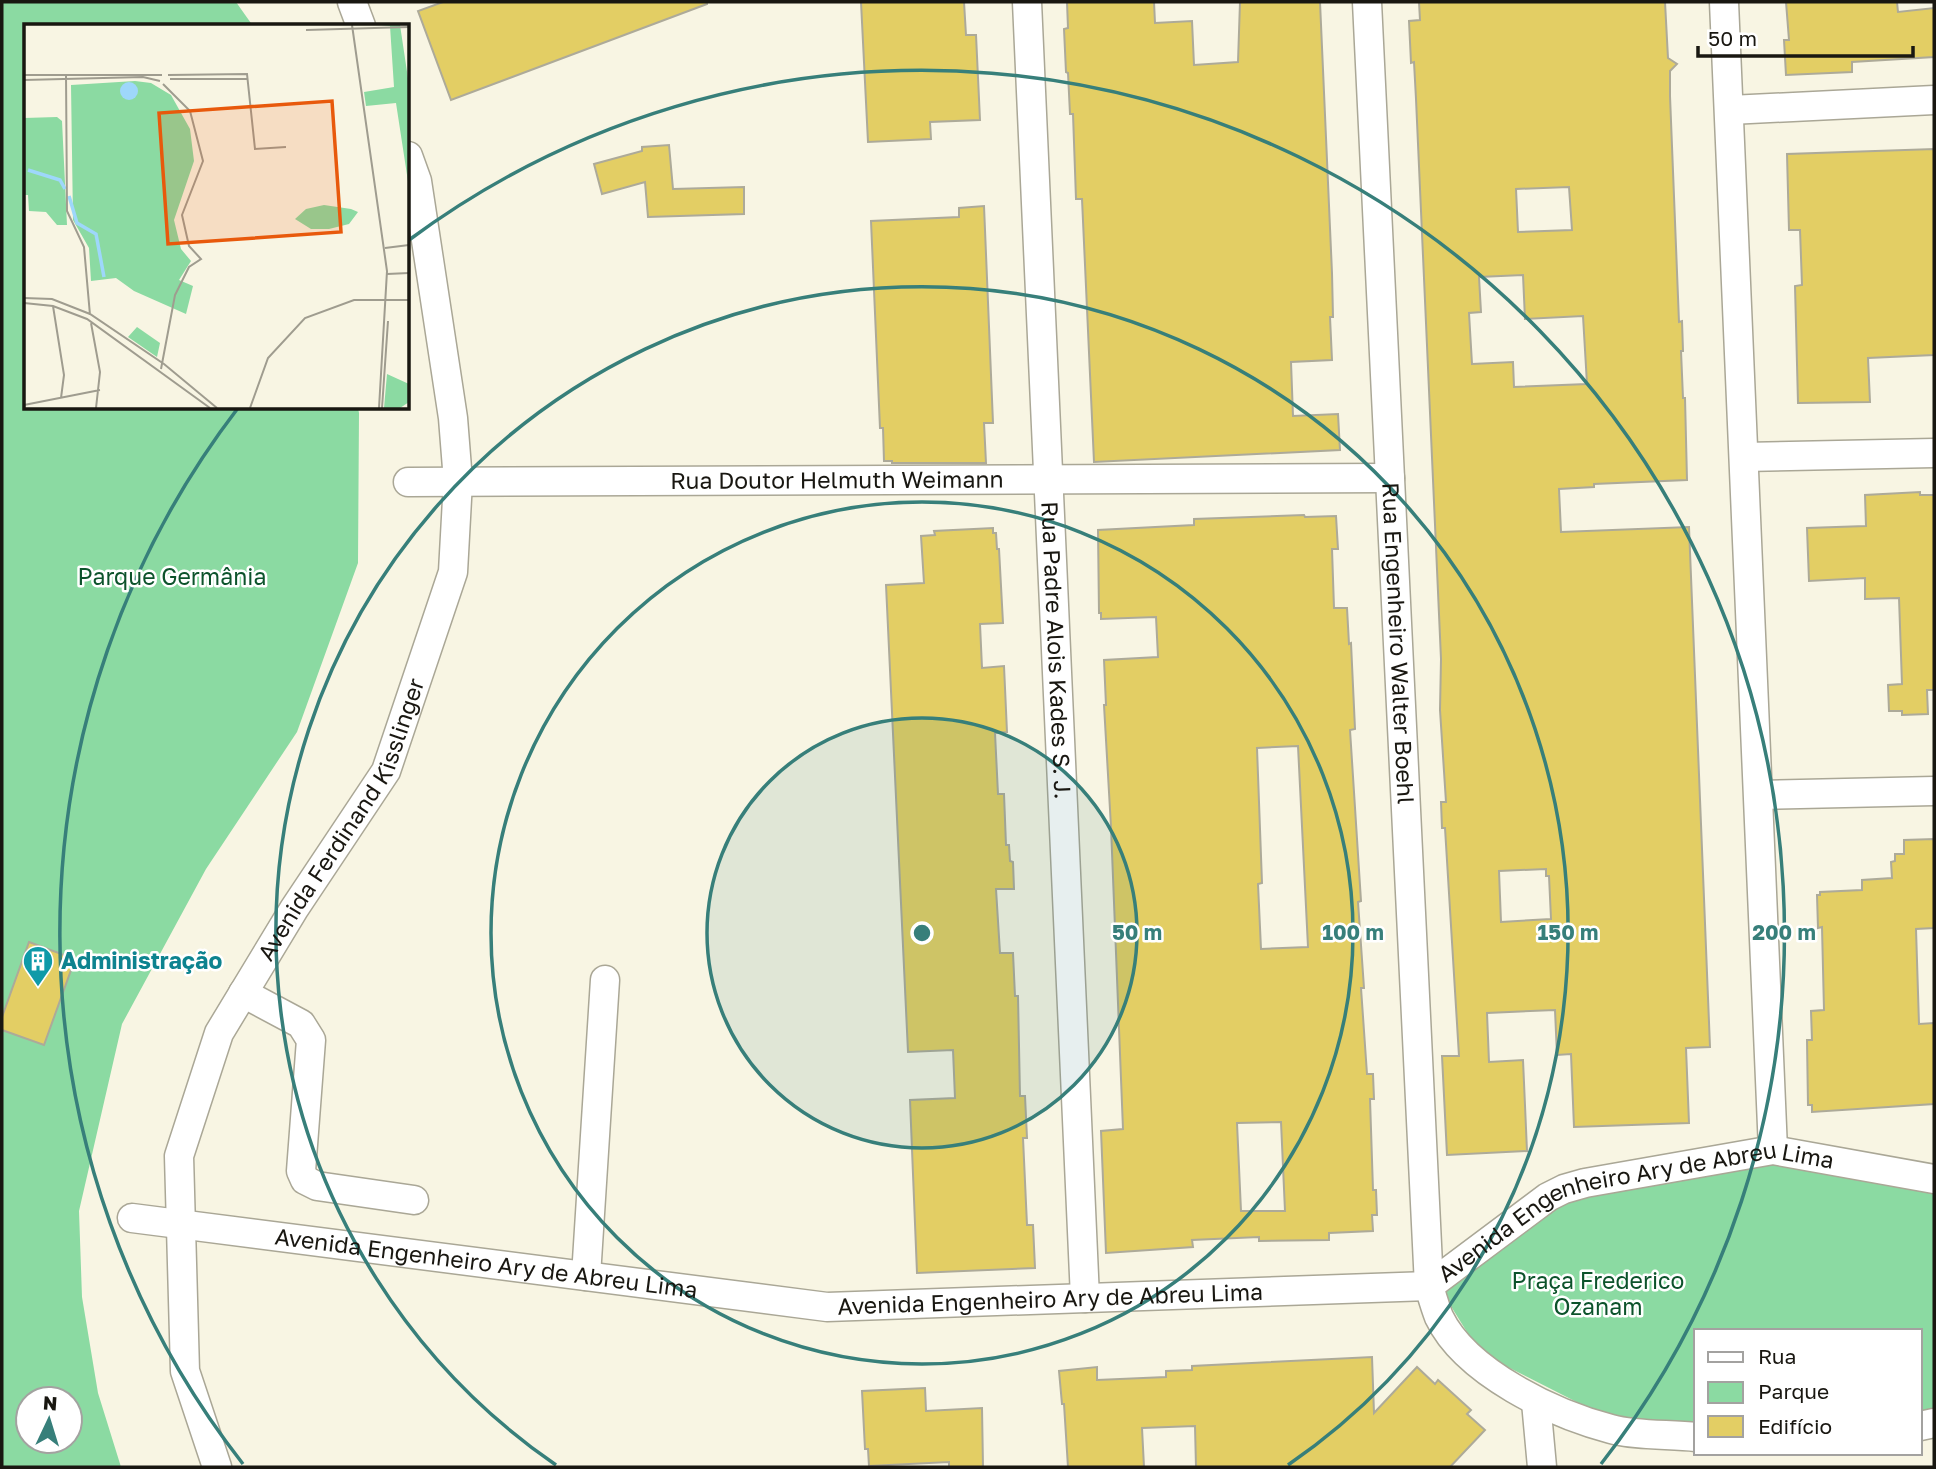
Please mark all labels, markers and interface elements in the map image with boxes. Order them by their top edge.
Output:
scale bar [1698,14,1913,58]
inset map [24,24,410,410]
text: 50 m [1708,25,1757,51]
street label: Rua Doutor Helmuth Weimann [670,465,1004,494]
street label: Rua Engenheiro Walter Boehl [1377,482,1421,805]
street label: Rua Padre Alois Kades S. J. [1036,501,1078,800]
park label: Parque Germânia [78,562,266,590]
street label: Avenida Ferdinand Kisslinger [251,674,429,965]
text: 50 m [1112,919,1162,945]
text: 100 m [1322,919,1384,945]
text: 150 m [1538,919,1598,945]
text: 200 m [1752,919,1816,945]
centre of rings [910,921,934,945]
building icon: Administração [21,944,55,988]
place label: Administração [61,946,222,974]
street label: Avenida Engenheiro Ary de Abreu Lima [1432,1135,1836,1287]
street label: Avenida Engenheiro Ary de Abreu Lima [273,1221,699,1303]
park label: Praça Frederico Ozanam [1512,1266,1684,1320]
street label: Avenida Engenheiro Ary de Abreu Lima [837,1277,1263,1320]
legend [1694,1329,1922,1455]
text: Rua [1758,1343,1796,1369]
text: Parque [1758,1378,1829,1404]
north arrow [14,1385,84,1455]
text: N [42,1391,58,1415]
text: Edifício [1758,1413,1832,1439]

